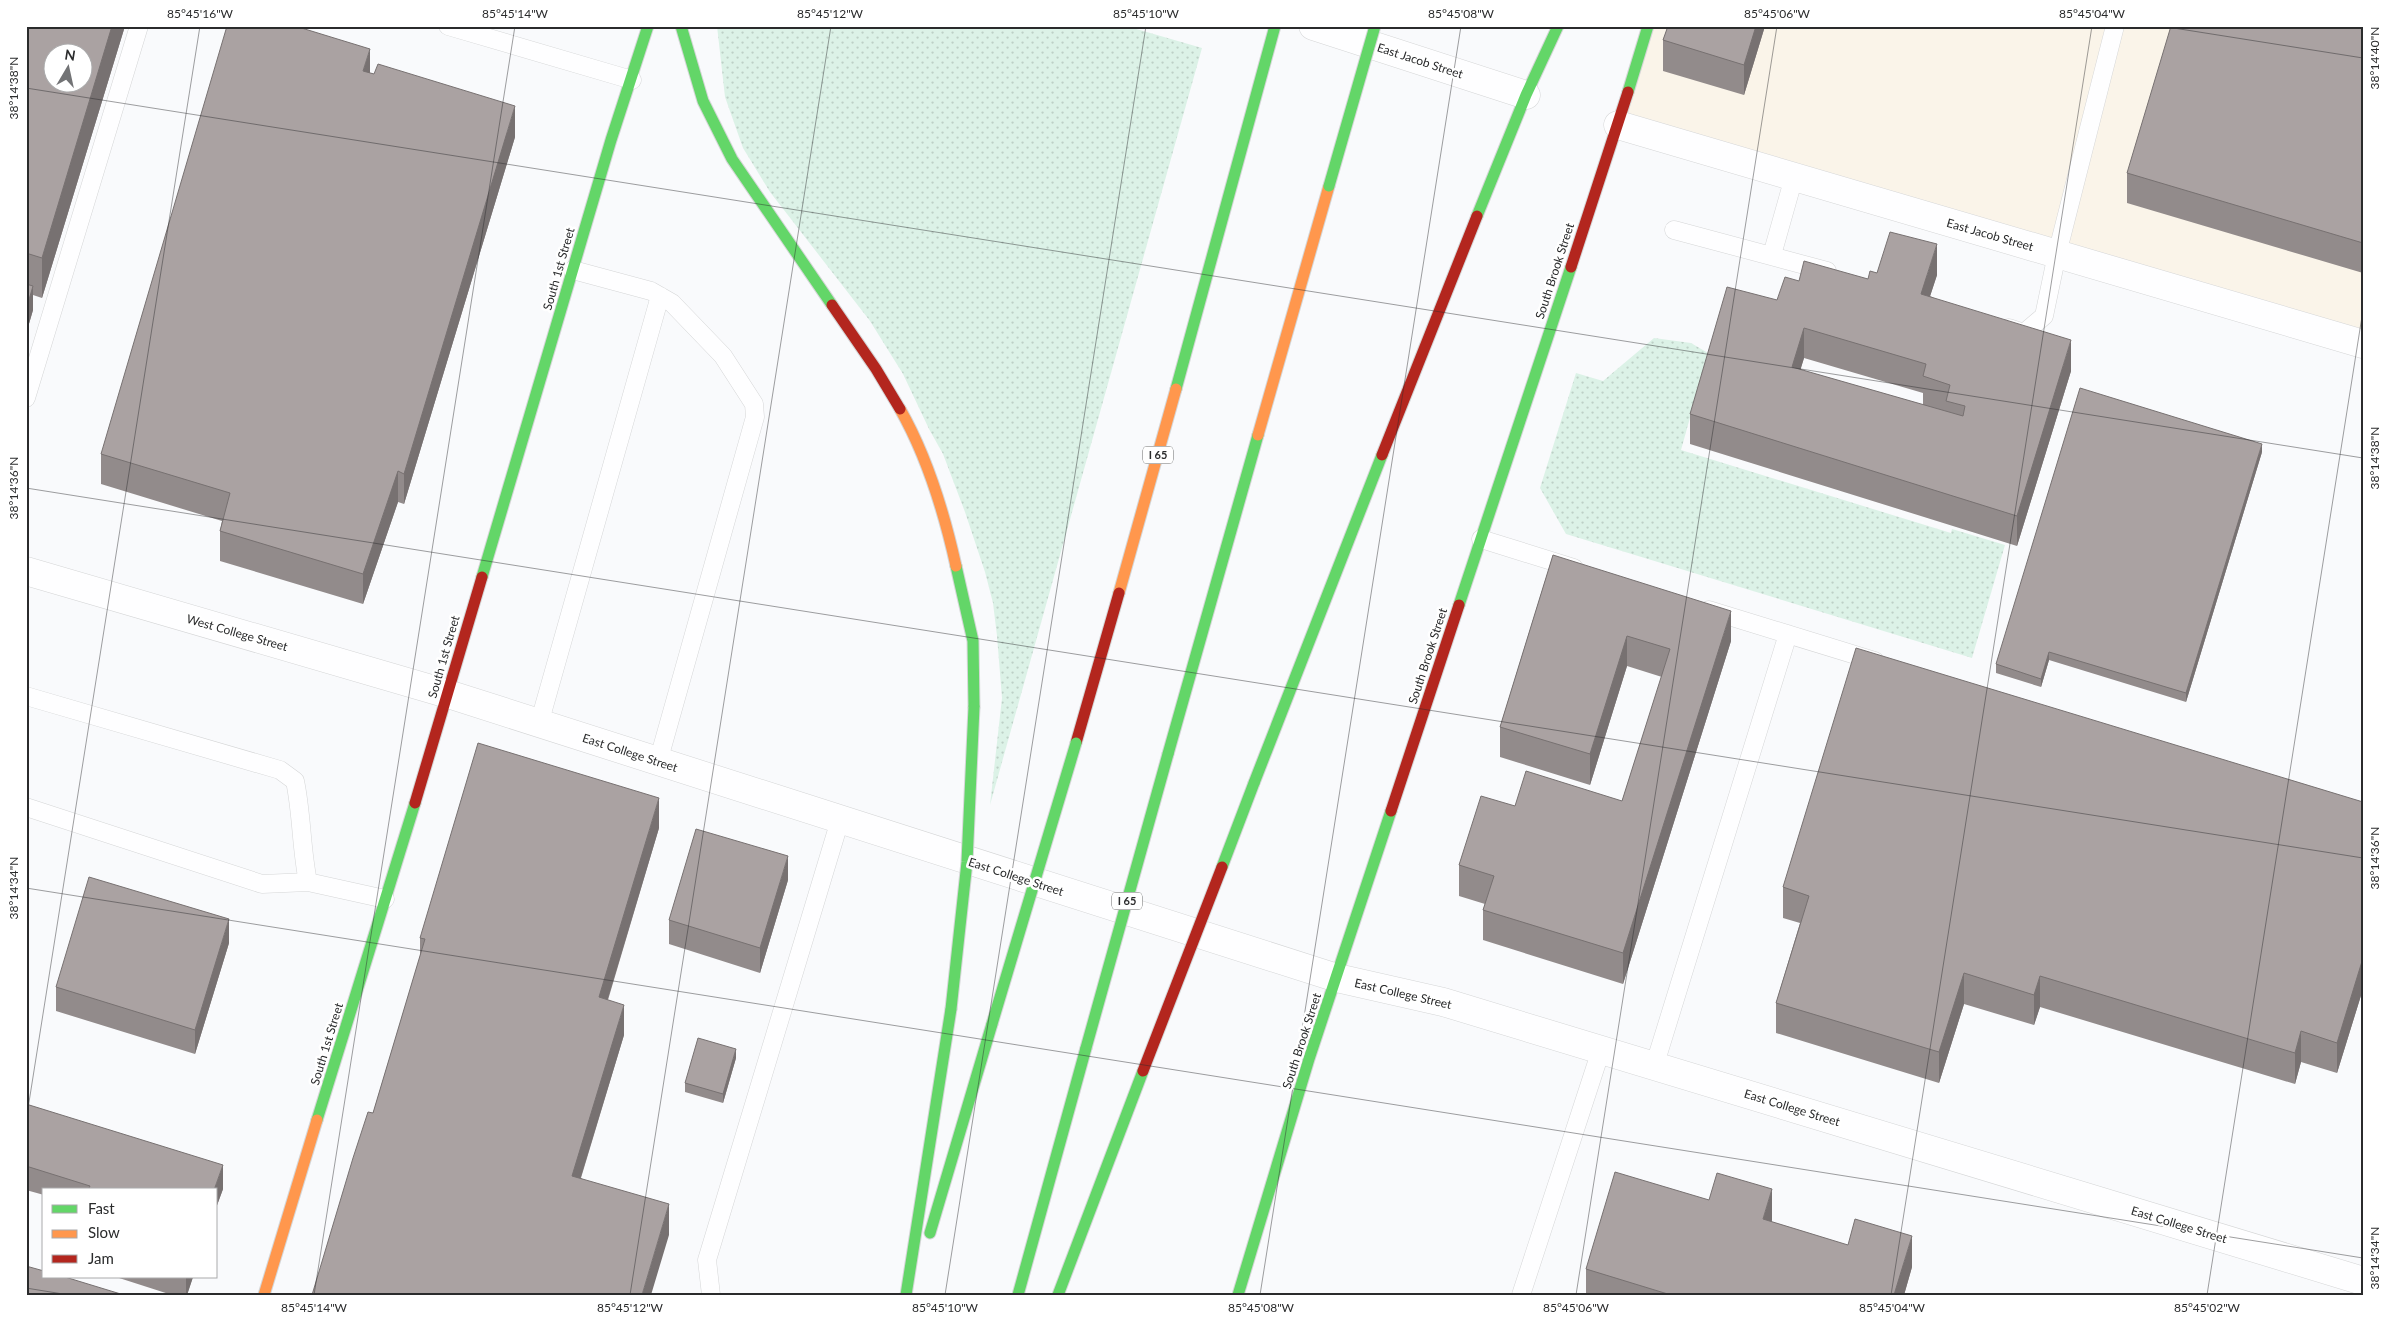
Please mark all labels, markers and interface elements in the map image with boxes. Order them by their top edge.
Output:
text: 85°45'16"W [167,6,234,21]
text: 85°45'14"W [482,6,549,21]
text: 85°45'12"W [797,6,864,21]
text: 85°45'10"W [1113,6,1180,21]
text: 85°45'08"W [1428,6,1495,21]
text: 85°45'06"W [1744,6,1811,21]
text: 85°45'04"W [2059,6,2126,21]
text: 38°14'40"N [2367,27,2382,89]
street label: East Jacob Street [1375,40,1466,82]
north arrow [42,42,92,92]
text: N [63,45,77,64]
text: 38°14'38"N [6,57,21,119]
street label: East Jacob Street [1945,215,2036,254]
street label: South Brook Street [1532,220,1577,321]
street label: South 1st Street [540,225,578,312]
text: 38°14'38"N [2367,427,2382,489]
road number: I 65 [1143,446,1173,464]
text: 38°14'36"N [6,457,21,519]
street label: South Brook Street [1405,605,1450,706]
street label: West College Street [185,611,290,654]
street label: South 1st Street [425,613,463,700]
street label: East College Street [581,730,680,775]
text: 38°14'36"N [2367,827,2382,889]
street label: East College Street [967,854,1066,899]
text: 38°14'34"N [6,857,21,919]
road number: I 65 [1112,892,1142,909]
street label: East College Street [1353,975,1454,1012]
street label: South Brook Street [1279,990,1324,1091]
street label: South 1st Street [307,1000,346,1087]
street label: East College Street [1742,1086,1842,1129]
legend [42,1188,218,1278]
text: Fast [88,1199,115,1217]
street label: East College Street [2129,1203,2229,1246]
text: Slow [88,1223,120,1241]
text: 38°14'34"N [2367,1227,2382,1289]
text: Jam [88,1249,114,1267]
text: 85°45'14"W [281,1300,348,1315]
text: 85°45'12"W [597,1300,664,1315]
text: 85°45'10"W [912,1300,979,1315]
text: 85°45'08"W [1228,1300,1295,1315]
text: 85°45'06"W [1543,1300,1610,1315]
text: 85°45'04"W [1859,1300,1926,1315]
text: 85°45'02"W [2174,1300,2241,1315]

